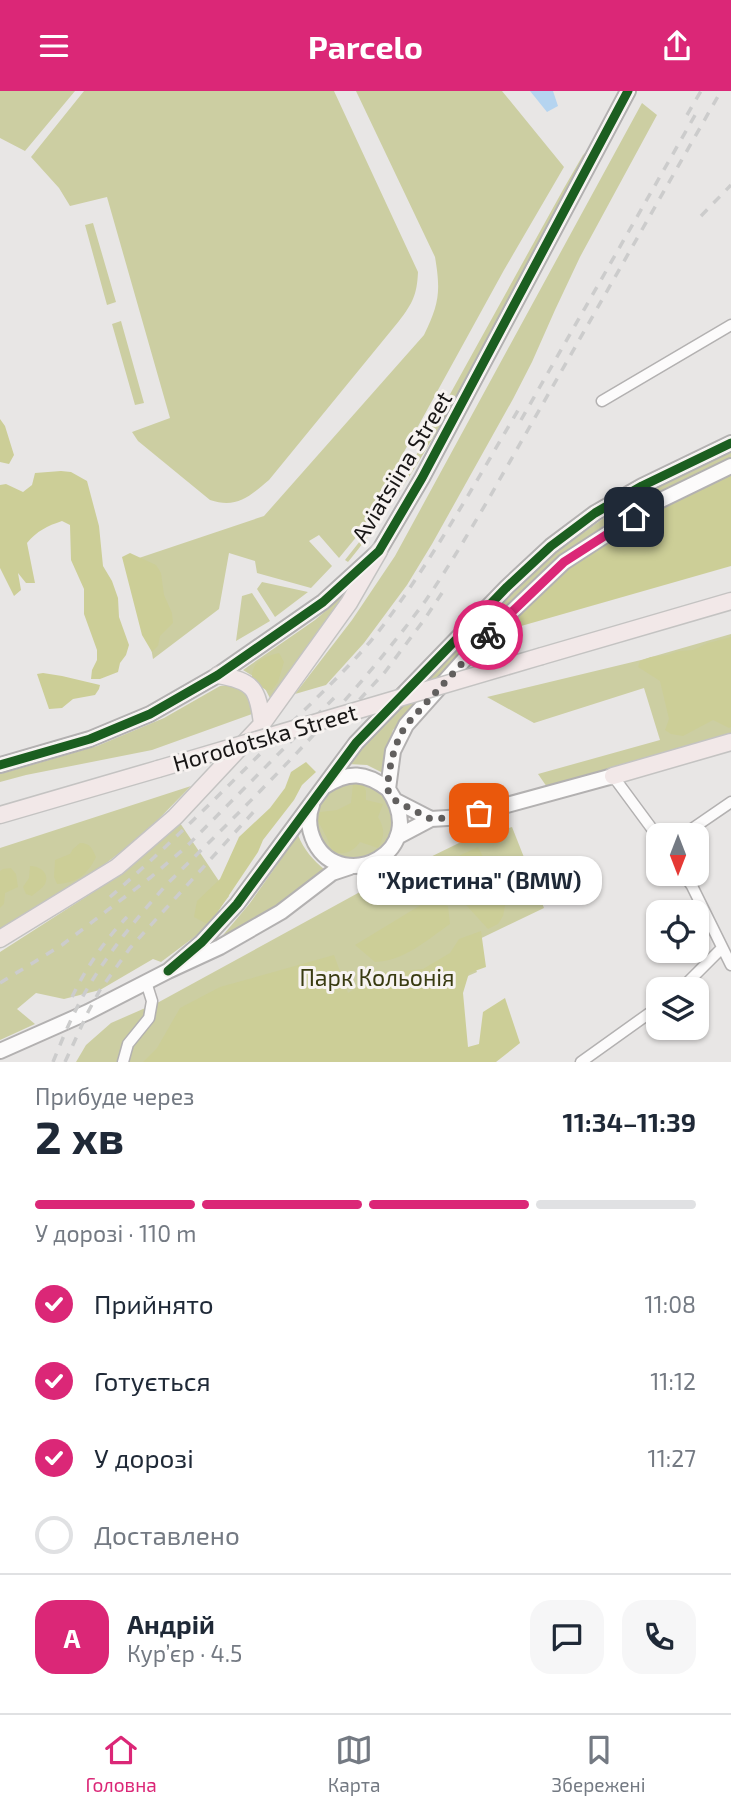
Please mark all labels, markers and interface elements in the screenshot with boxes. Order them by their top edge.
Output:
icon: menu [35,27,73,65]
text: Parcelo [308,27,423,65]
icon: share [658,27,696,65]
street label: Aviatsiina Street [345,386,457,547]
pin [604,487,664,547]
icon: home [615,498,653,536]
courier [453,600,523,670]
icon: bike [469,616,507,654]
street label: Horodotska Street [169,697,360,777]
pin [449,783,509,843]
icon: bag [460,794,498,832]
north arrow [646,823,709,885]
map controls [646,823,709,1040]
callout: "Христина" (BMW) [356,855,602,904]
text: "Христина" (BMW) [378,866,581,894]
button: locate [646,900,709,963]
park label: Парк Кольонія [299,963,455,991]
button: layers [646,977,709,1040]
text: Прибуде через [35,1082,195,1110]
text: 11:34–11:39 [563,1106,696,1137]
text: 2 хв [35,1108,124,1163]
text: У дорозі · 110 m [35,1219,196,1247]
icon: check [35,1285,73,1323]
text: Прийнято [94,1288,214,1319]
text: 11:08 [644,1290,696,1318]
icon: check [35,1362,73,1400]
text: Готується [94,1365,211,1396]
text: 11:12 [650,1367,696,1395]
icon: check [35,1439,73,1477]
text: У дорозі [94,1442,194,1473]
text: 11:27 [648,1444,696,1472]
text: Доставлено [94,1519,240,1550]
button: chat [530,1600,604,1674]
button: phone [622,1600,696,1674]
text: Андрій [127,1608,215,1639]
text: А [64,1622,80,1653]
text: Кур’єр · 4.5 [127,1639,242,1667]
tab: Головна [86,1731,157,1796]
tab: Карта [328,1731,381,1796]
tab: Збережені [552,1731,645,1796]

